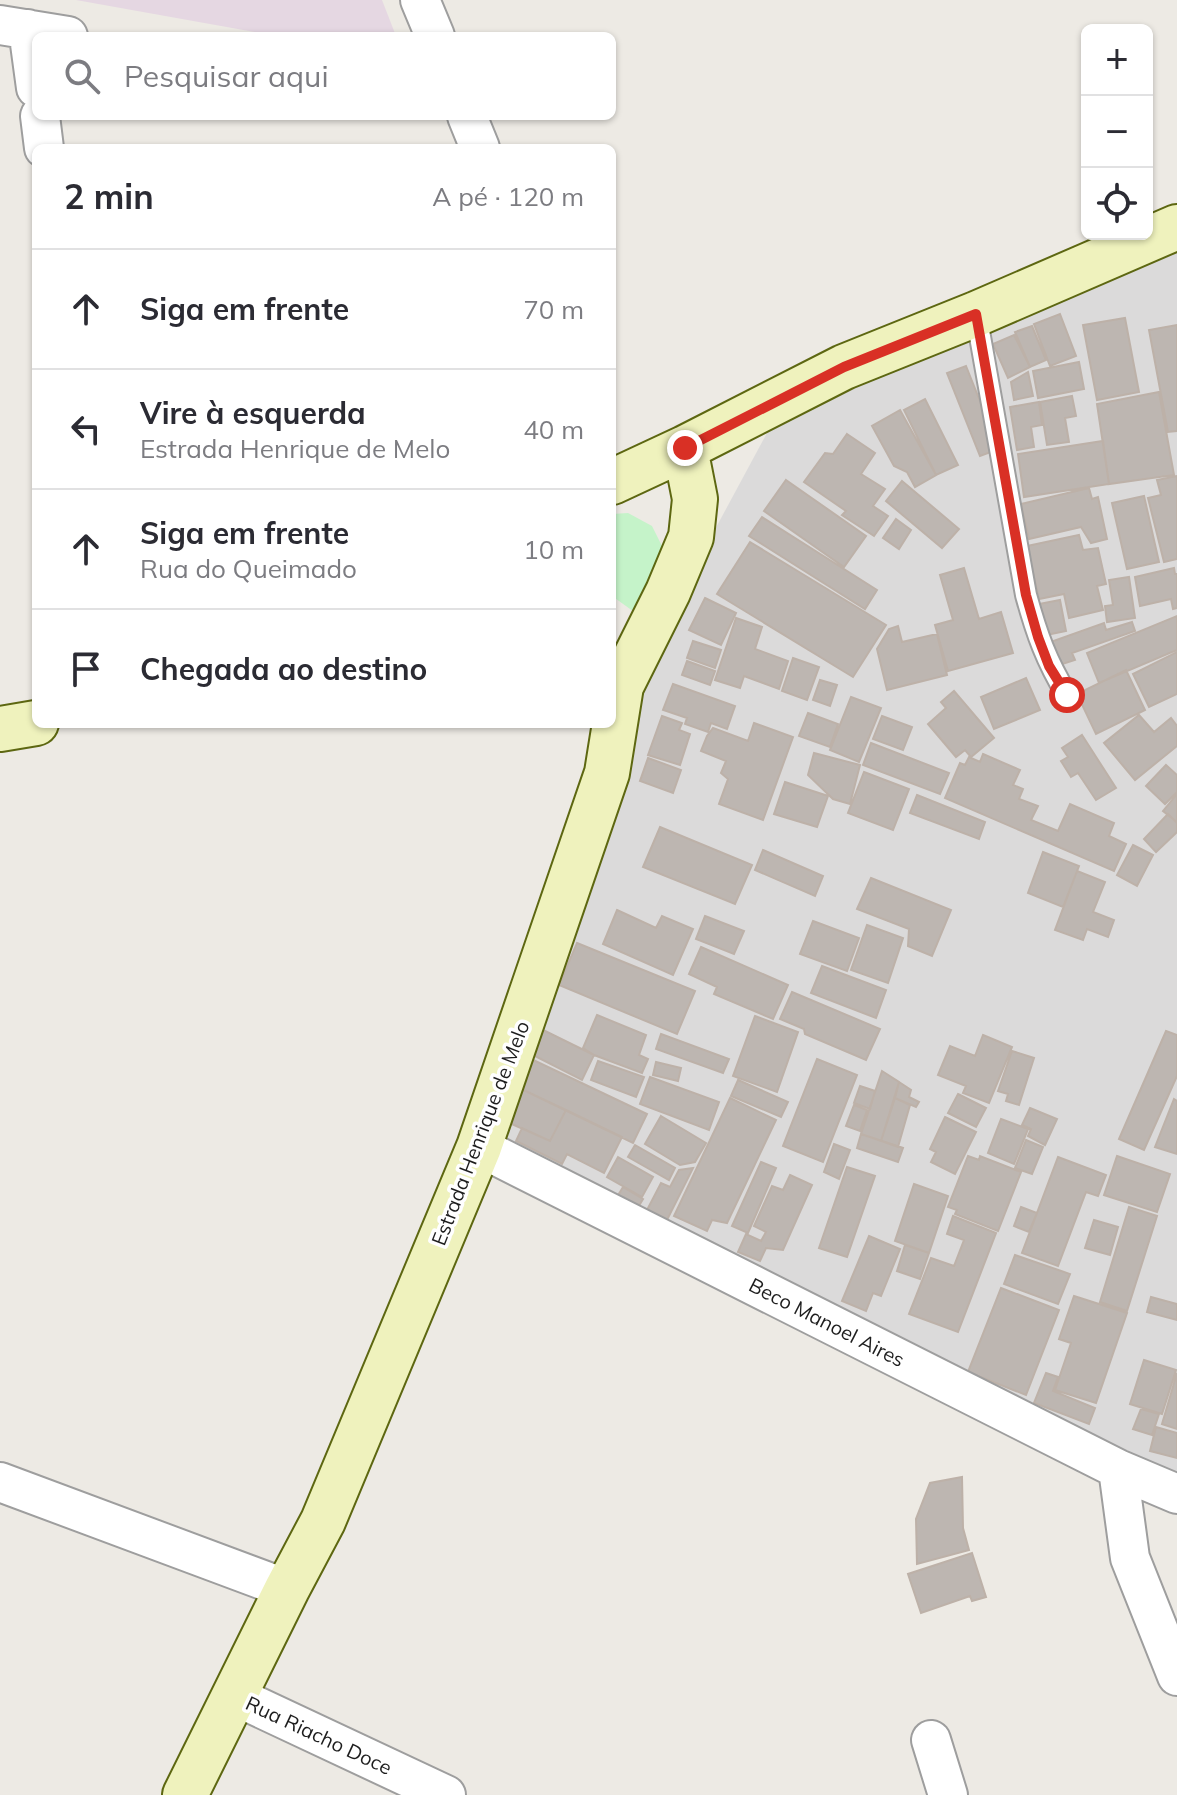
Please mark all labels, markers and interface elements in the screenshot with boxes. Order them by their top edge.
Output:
map controls [1081,24,1153,240]
button: + [1081,24,1153,96]
search box [32,32,616,120]
icon: search [60,54,104,98]
text: Pesquisar aqui [124,57,329,95]
button: − [1081,96,1153,168]
button: locate [1081,168,1153,240]
text: 2 min [64,175,154,218]
text: A pé · 120 m [432,180,584,213]
icon: ahead [64,287,108,331]
text: Siga em frente [140,290,349,328]
text: 70 m [523,293,584,326]
text: Vire à esquerda [140,394,366,432]
icon: left [64,407,108,451]
text: 40 m [523,413,584,446]
route end [667,430,703,466]
text: Estrada Henrique de Melo [140,432,450,465]
text: Siga em frente [140,514,349,552]
icon: ahead [64,527,108,571]
text: 10 m [523,533,584,566]
text: Rua do Queimado [140,552,357,585]
icon: arrive [64,647,108,691]
text: Chegada ao destino [140,650,427,688]
route start [1049,677,1085,713]
street label: Estrada Henrique de Melo [426,1017,534,1249]
street label: Beco Manoel Aires [745,1272,909,1372]
street label: Rua Riacho Doce [242,1690,396,1780]

